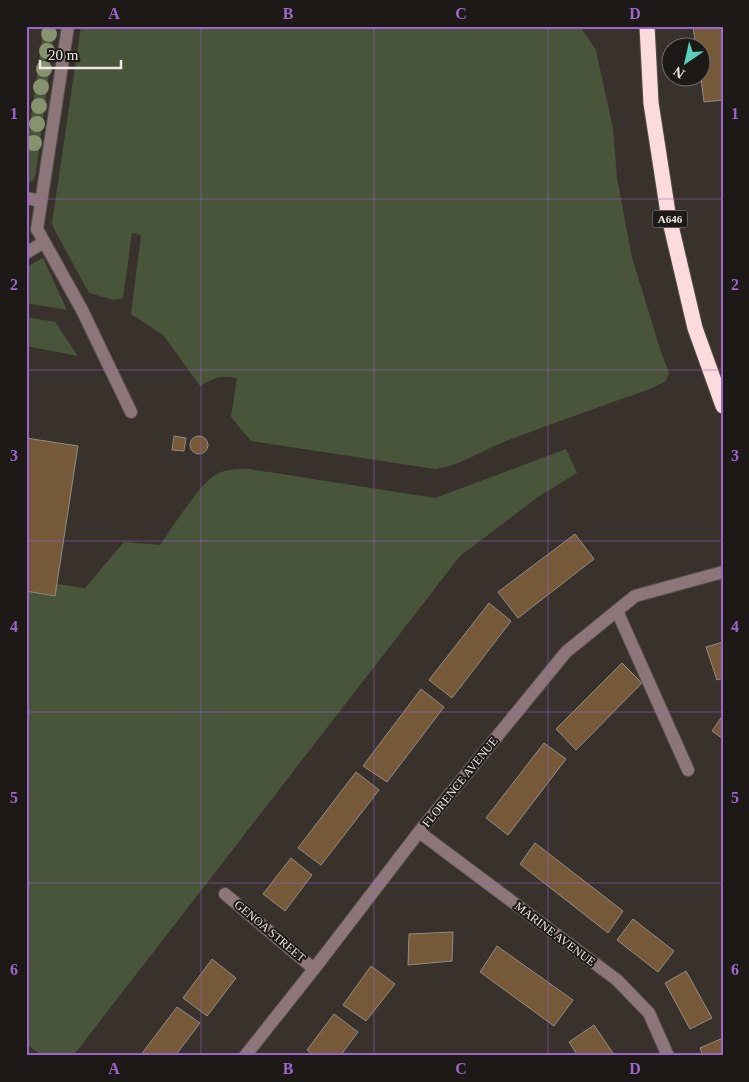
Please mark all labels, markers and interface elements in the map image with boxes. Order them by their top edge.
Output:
text: A [108,5,120,22]
text: B [283,5,294,22]
text: C [455,5,467,22]
text: D [629,5,641,22]
scale bar [40,38,121,70]
north arrow [662,38,712,88]
text: 20 m [48,47,79,63]
text: N [671,63,687,81]
text: 1 [10,105,18,122]
text: 1 [731,105,739,122]
road number: A646 [652,210,688,228]
text: 2 [10,276,18,293]
text: 2 [731,276,739,293]
text: 3 [10,447,18,464]
text: 3 [731,447,739,464]
text: 4 [10,618,18,635]
text: 4 [731,618,739,635]
street label: FLORENCE AVENUE [419,734,501,830]
text: 5 [10,789,18,806]
text: 5 [731,789,739,806]
street label: GENOA STREET [232,897,309,965]
street label: MARINE AVENUE [512,899,598,969]
text: 6 [10,961,18,978]
text: 6 [731,961,739,978]
text: A [108,1060,120,1077]
text: B [283,1060,294,1077]
text: C [455,1060,467,1077]
text: D [629,1060,641,1077]

